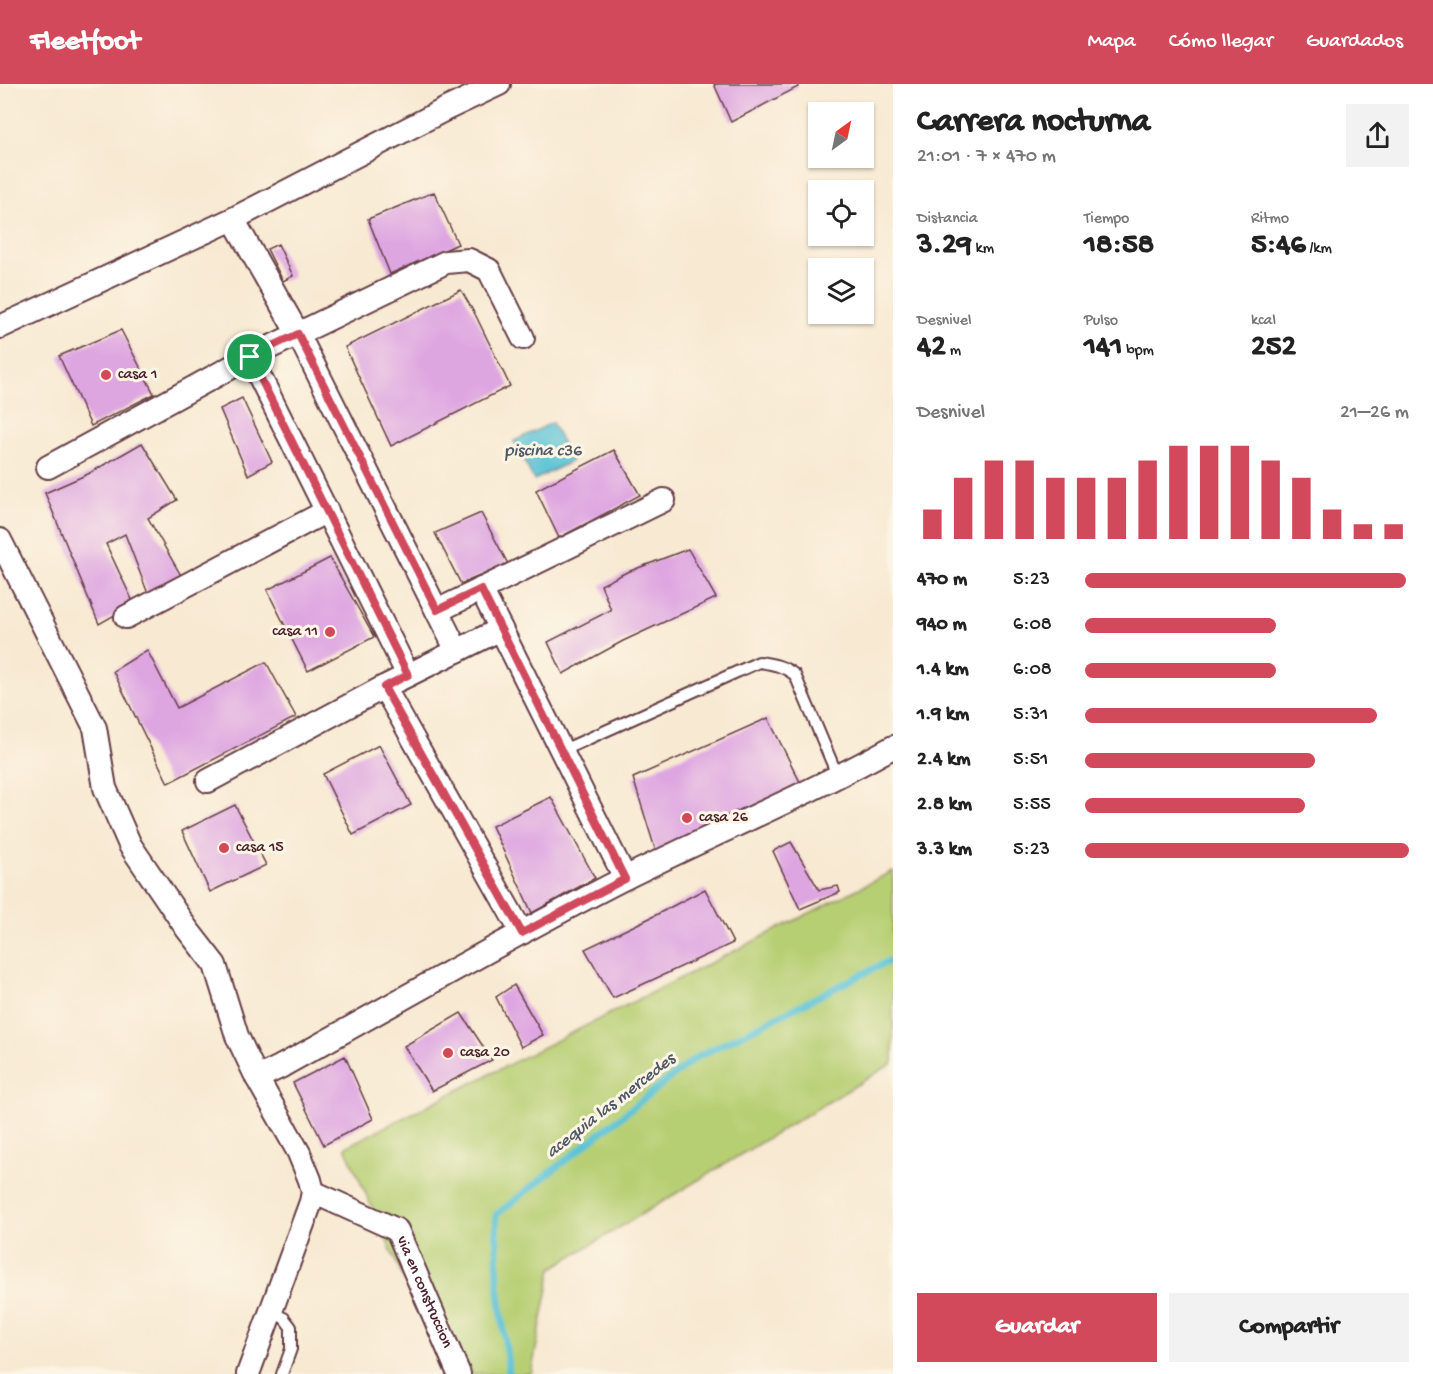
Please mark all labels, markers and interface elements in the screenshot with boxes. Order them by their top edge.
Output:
text: Fleetfoot [30,26,140,59]
text: Mapa [1087,30,1136,55]
text: Cómo llegar [1169,30,1273,55]
text: Guardados [1306,30,1403,55]
north arrow [808,102,874,168]
map controls [808,102,874,324]
text: Carrera nocturna [917,104,1150,142]
button: share [1346,104,1409,167]
text: 21:01 · 7 × 470 m [917,146,1056,169]
button: locate [808,180,874,246]
text: Distancia [917,210,978,229]
text: Tiempo [1084,210,1129,229]
text: Ritmo [1251,210,1289,229]
text: 3.29 [917,229,972,264]
text: 18:58 [1084,229,1154,264]
text: 5:46 [1251,229,1306,264]
text: km [972,240,994,259]
text: /km [1306,240,1332,259]
button: layers [808,258,874,324]
text: Desnivel [917,312,971,331]
text: Pulso [1084,312,1118,331]
text: kcal [1251,312,1276,331]
pin [224,331,275,382]
text: 42 [917,331,946,366]
text: 141 [1084,331,1122,366]
text: 252 [1251,331,1296,366]
icon: arrive [233,340,266,373]
text: m [946,342,961,361]
text: bpm [1122,342,1154,361]
place label: casa 1 [118,366,157,385]
marker: casa 1 [99,368,113,382]
text: Desnivel [917,402,985,425]
text: 21–26 m [1340,402,1409,425]
water label: piscina c36 [505,441,582,462]
text: 470 m [917,569,967,592]
text: 5:23 [1013,569,1050,592]
text: 940 m [917,614,967,637]
text: 6:08 [1013,614,1052,637]
place label: casa 11 [272,623,318,642]
marker: casa 11 [323,625,337,639]
text: 1.4 km [917,659,969,682]
text: 6:08 [1013,659,1052,682]
text: 1.9 km [917,704,969,727]
text: 5:31 [1013,704,1048,727]
text: 2.4 km [917,749,970,772]
text: 5:51 [1013,749,1048,772]
text: 2.8 km [917,794,972,817]
text: 5:55 [1013,794,1051,817]
place label: casa 26 [699,809,749,828]
marker: casa 26 [680,811,694,825]
place label: casa 15 [236,839,284,858]
text: 3.3 km [917,839,972,862]
text: 5:23 [1013,839,1050,862]
marker: casa 15 [217,841,231,855]
place label: casa 20 [460,1044,510,1063]
marker: casa 20 [441,1046,455,1060]
water label: acequia las mercedes [542,1048,682,1163]
street label: via en construccion [391,1233,456,1352]
button: Guardar [917,1293,1157,1362]
button: Compartir [1169,1293,1409,1362]

